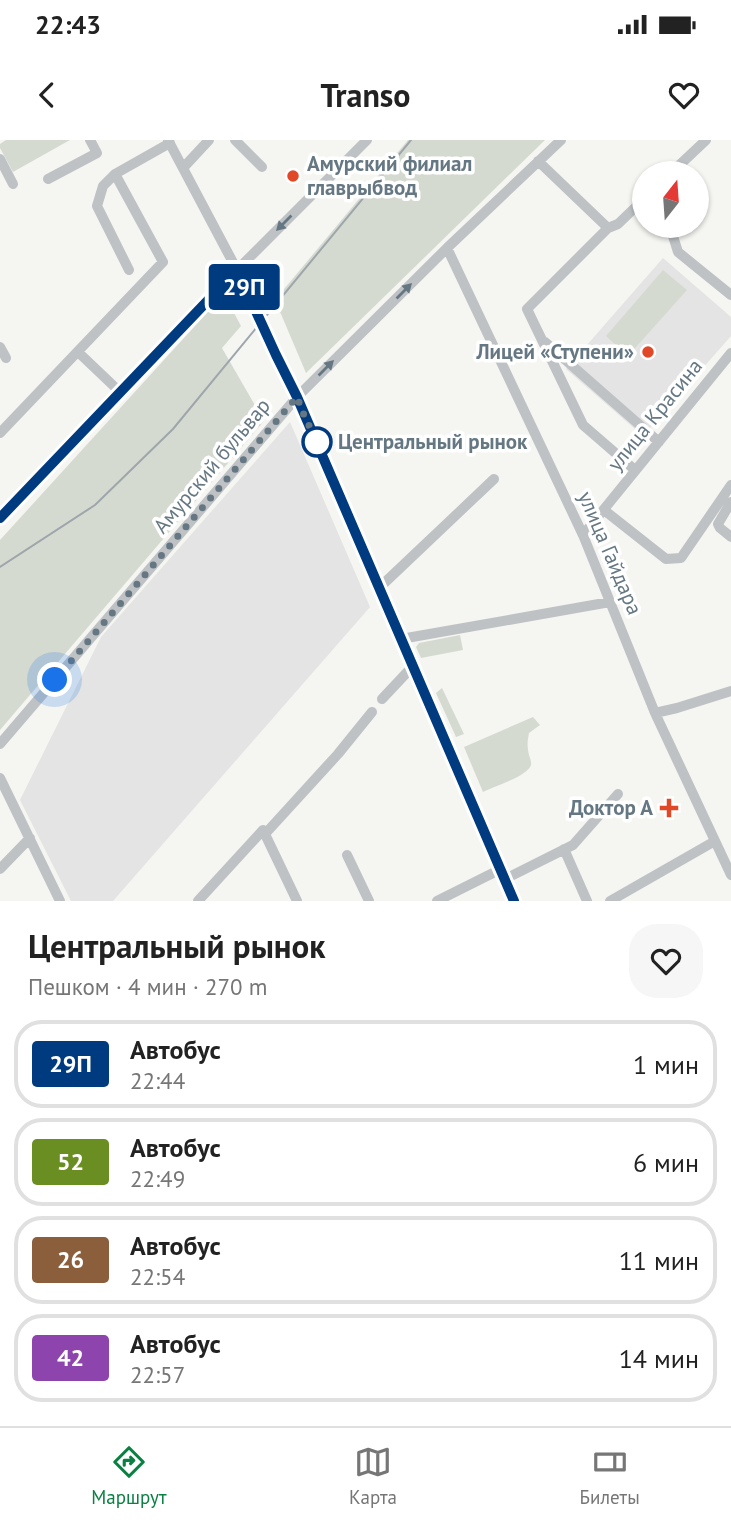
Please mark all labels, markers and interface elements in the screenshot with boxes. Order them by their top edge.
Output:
text: 22:43 [35,8,101,41]
text: Transo [320,74,411,116]
icon: back [28,76,66,114]
icon: heart [665,76,703,114]
place label: Амурский филиал главрыбвод [307,150,472,201]
north arrow [632,161,709,238]
map controls [632,161,709,238]
marker: Амурский филиал главрыбвод [285,168,301,184]
one-way arrow [276,214,293,230]
line badge: 29П [204,264,284,310]
text: 29П [223,271,265,302]
one-way arrow [395,283,412,299]
place label: Лицей «Ступени» [476,338,634,365]
marker: Лицей «Ступени» [640,344,656,360]
street label: улица Красина [601,353,708,476]
one-way arrow [318,359,335,376]
street label: Амурский бульвар [147,393,276,539]
marker: Центральный рынок [302,427,332,457]
place label: Центральный рынок [338,428,528,455]
street label: улица Гайдара [572,487,649,619]
your location [37,662,72,697]
place label: Доктор А [569,794,653,821]
marker: Доктор А [659,798,679,818]
text: Центральный рынок [28,924,325,967]
button: heart [629,924,703,998]
text: Пешком · 4 мин · 270 m [28,972,267,1001]
text: Автобус [130,1033,221,1066]
text: 29П [49,1048,92,1079]
text: 1 мин [633,1048,699,1081]
text: 22:44 [130,1066,185,1095]
text: Автобус [130,1131,221,1164]
text: 52 [57,1146,84,1177]
text: 6 мин [633,1146,699,1179]
text: 22:49 [130,1164,185,1193]
text: Автобус [130,1229,221,1262]
text: 26 [57,1244,84,1275]
text: 11 мин [619,1244,699,1277]
text: 22:54 [130,1262,185,1291]
text: Автобус [130,1327,221,1360]
text: 42 [57,1342,84,1373]
text: 14 мин [619,1342,699,1375]
text: 22:57 [130,1360,185,1389]
tab: Маршрут [91,1443,166,1509]
tab: Карта [349,1443,397,1509]
tab: Билеты [580,1443,640,1509]

